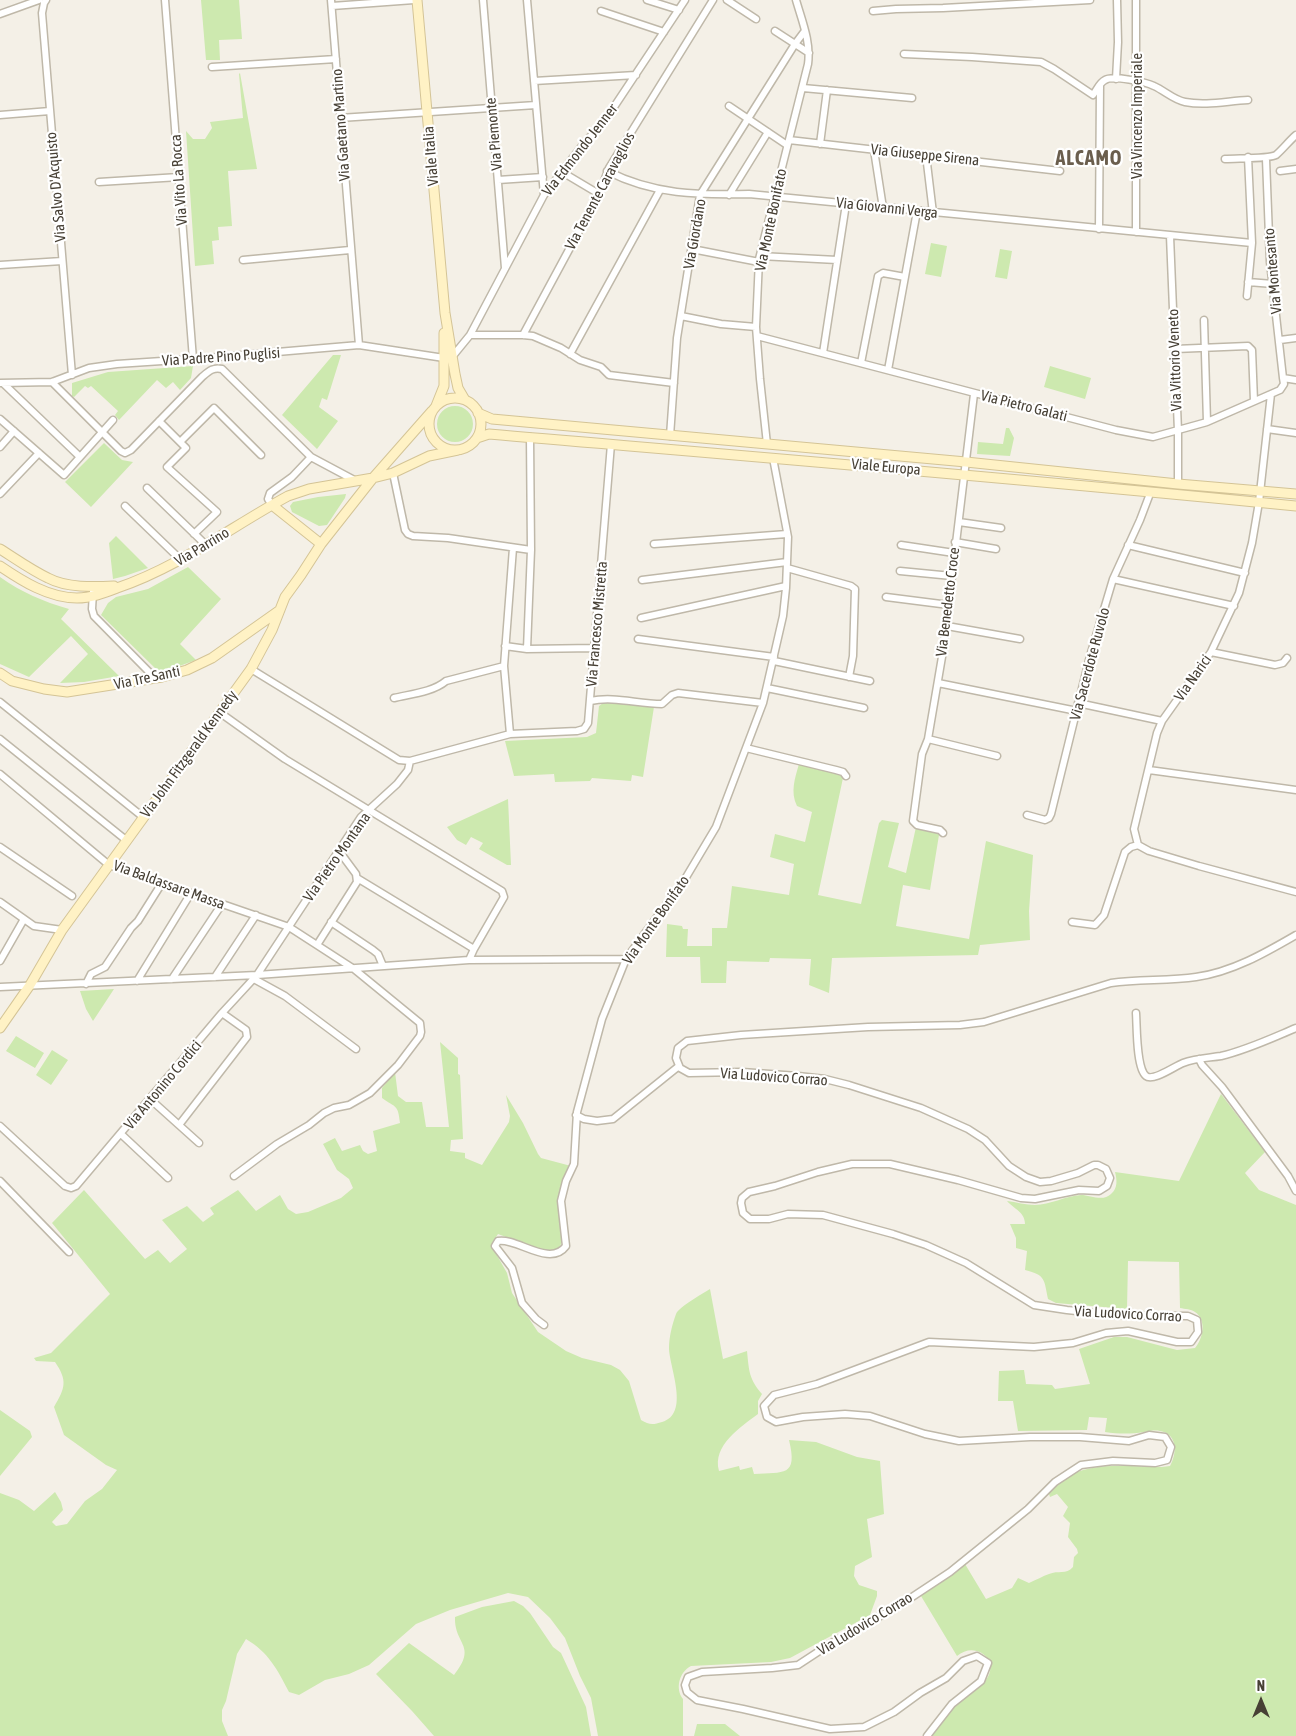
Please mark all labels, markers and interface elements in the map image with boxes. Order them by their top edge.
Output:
street label: Via Vincenzo Imperiale [1128,53,1146,179]
street label: Via Gaetano Martino [328,68,354,182]
street label: Via Piemonte [482,97,506,171]
street label: Via Edmondo Jenner [538,100,622,200]
street label: Viale Italia [419,125,443,187]
street label: Via Tenente Caravaglios [561,129,639,253]
street label: Via Salvo D'Acquisto [42,131,70,243]
street label: Via Vito La Rocca [167,134,191,226]
street label: Via Giuseppe Sirena [870,140,980,170]
district label: ALCAMO [1055,147,1123,171]
street label: Via Monte Bonifato [751,167,791,273]
street label: Via Giovanni Verga [835,194,939,222]
street label: Via Giordano [680,197,710,271]
street label: Via Montesanto [1260,227,1286,315]
street label: Via Vittorio Veneto [1164,309,1186,411]
street label: Via Padre Pino Puglisi [161,344,281,370]
street label: Via Pietro Galati [979,387,1069,425]
street label: Viale Europa [851,455,921,479]
street label: Via Parrino [171,524,233,570]
street label: Via Benedetto Croce [932,546,964,658]
street label: Via Francesco Mistretta [583,560,611,688]
street label: Via Sacerdote Ruvolo [1066,606,1114,722]
street label: Via Narici [1171,651,1215,705]
street label: Via Tre Santi [112,662,182,694]
street label: Via John Fitzgerald Kennedy [137,687,241,821]
street label: Via Pietro Montana [300,809,374,905]
street label: Via Baldassare Massa [111,856,227,914]
street label: Via Monte Bonifato [619,872,693,968]
street label: Via Antonino Cordici [121,1037,205,1133]
street label: Via Ludovico Corrao [720,1064,828,1090]
street label: Via Ludovico Corrao [1074,1302,1182,1326]
street label: Via Ludovico Corrao [814,1589,916,1659]
north arrow [1236,1676,1286,1726]
text: N [1257,1678,1265,1694]

